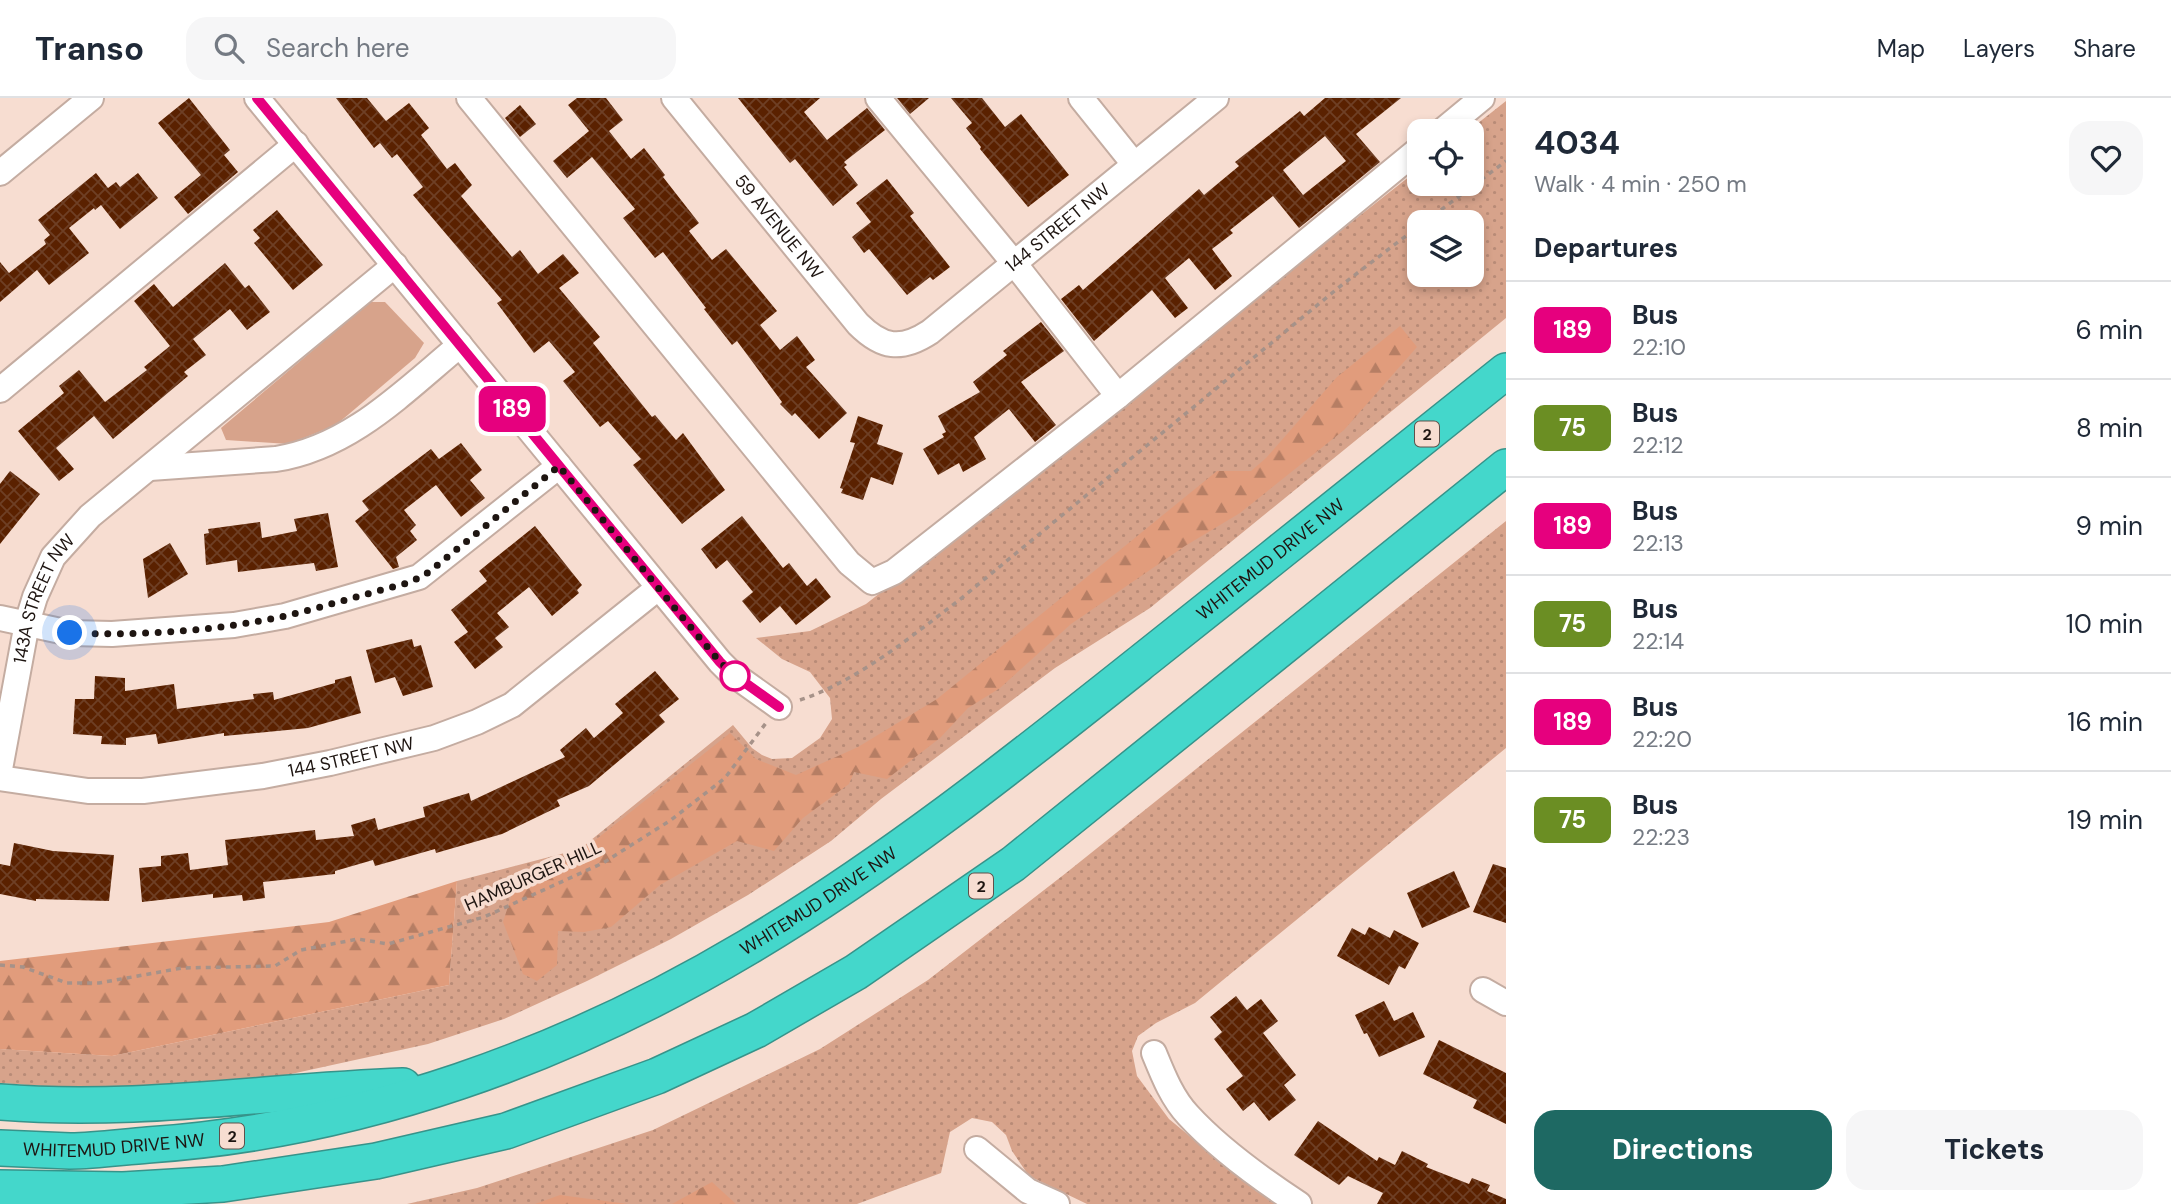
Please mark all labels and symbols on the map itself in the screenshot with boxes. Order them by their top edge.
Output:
street label: 59 AVENUE NW [729,169,829,284]
street label: 144 STREET NW [1000,178,1115,278]
line badge: 189 [472,386,552,432]
road number: 2 [1415,422,1439,446]
street label: WHITEMUD DRIVE NW [1192,493,1349,626]
street label: 143A STREET NW [8,529,80,666]
your location [52,615,87,650]
unlabelled marker [720,661,750,691]
street label: 144 STREET NW [286,731,416,783]
street label: HAMBURGER HILL [461,835,605,917]
street label: WHITEMUD DRIVE NW [736,841,902,961]
road number: 2 [969,874,993,898]
road number: 2 [220,1124,244,1148]
street label: WHITEMUD DRIVE NW [22,1128,206,1163]

